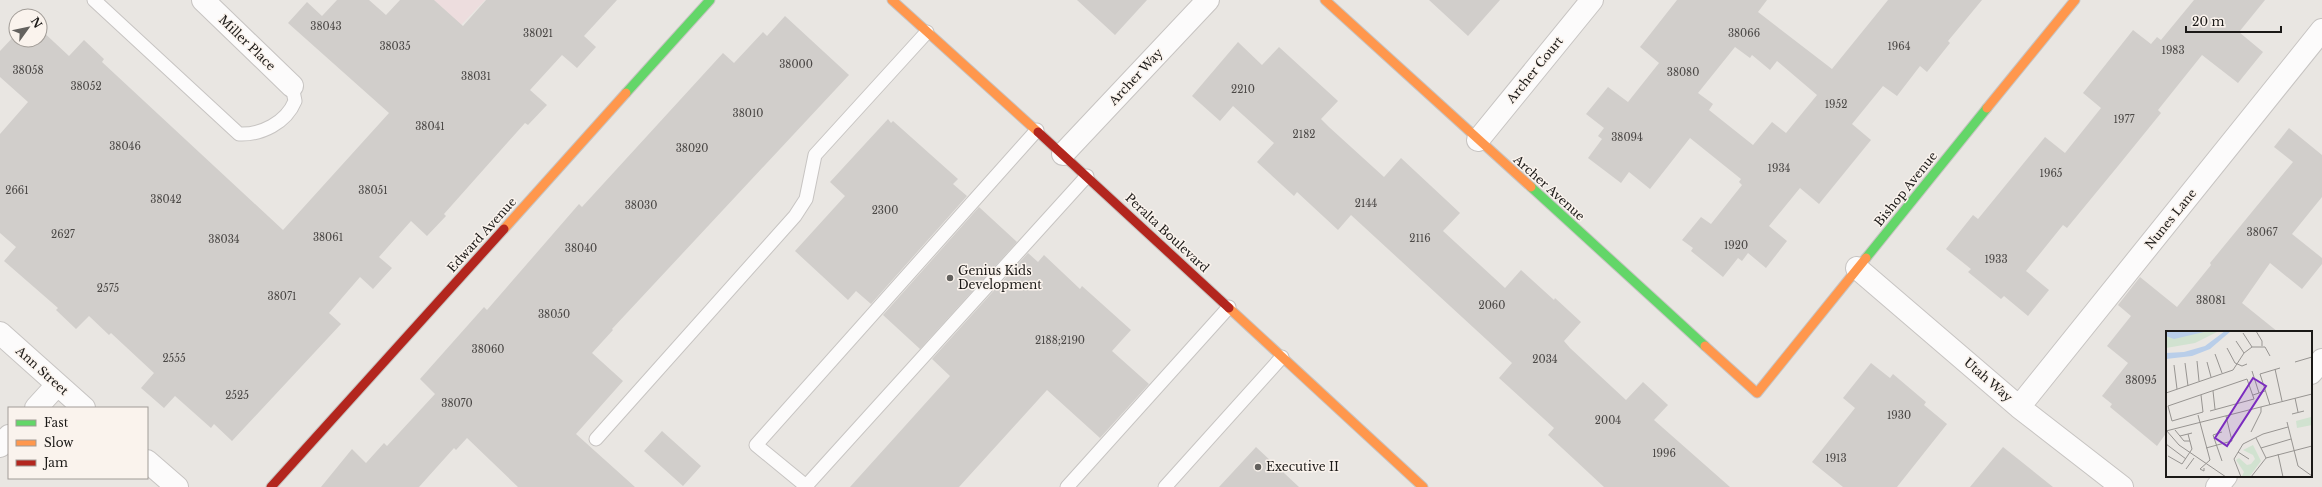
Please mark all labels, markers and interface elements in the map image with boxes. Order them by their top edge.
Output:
north arrow [8,8,48,48]
scale bar [2186,8,2281,34]
street label: Miller Place [216,12,279,73]
text: N [28,14,45,31]
text: 20 m [2192,14,2224,29]
house number: 38043 [310,20,342,33]
house number: 38021 [523,27,553,40]
house number: 38066 [1728,27,1760,40]
street label: Archer Court [1503,33,1566,107]
house number: 38035 [379,40,411,53]
house number: 1964 [1887,40,1911,53]
house number: 1983 [2161,44,2185,57]
street label: Archer Way [1105,45,1166,109]
house number: 38000 [779,58,813,71]
house number: 38058 [12,64,44,77]
house number: 38080 [1667,66,1699,79]
house number: 38031 [461,70,491,83]
house number: 38052 [70,80,102,93]
house number: 2210 [1231,83,1255,96]
house number: 1952 [1825,98,1847,111]
house number: 38010 [733,107,763,120]
house number: 1977 [2114,113,2135,126]
house number: 38041 [415,120,445,133]
house number: 2182 [1293,128,1315,141]
house number: 38094 [1611,131,1643,144]
house number: 38046 [109,140,141,153]
house number: 38020 [676,142,708,155]
street label: Bishop Avenue [1871,148,1940,229]
street label: Archer Avenue [1510,151,1588,224]
house number: 1934 [1768,162,1791,175]
house number: 1965 [2040,167,2063,180]
house number: 2661 [5,184,29,197]
house number: 38051 [358,184,388,197]
street label: Nunes Lane [2142,185,2200,252]
street label: Peralta Boulevard [1122,190,1212,275]
house number: 38042 [150,193,182,206]
street label: Edward Avenue [444,194,519,275]
house number: 2144 [1355,197,1377,210]
house number: 38030 [625,199,657,212]
house number: 2300 [872,204,898,217]
house number: 38067 [2247,226,2278,239]
house number: 2627 [51,228,76,241]
house number: 38061 [313,231,343,244]
house number: 2116 [1409,232,1431,245]
house number: 38034 [208,233,240,246]
house number: 1920 [1724,239,1748,252]
house number: 38040 [565,242,597,255]
house number: 1933 [1984,253,2008,266]
place label: Genius Kids Development [958,263,1042,292]
marker: Genius Kids Development [945,273,955,283]
house number: 2575 [97,282,120,295]
house number: 38071 [268,290,296,303]
house number: 38081 [2196,294,2226,307]
house number: 2060 [1479,299,1505,312]
house number: 38050 [538,308,570,321]
inset map [2166,331,2312,477]
house number: 2188;2190 [1035,334,1085,347]
street label: Ann Street [12,343,72,398]
house number: 38060 [472,343,504,356]
house number: 2555 [162,352,186,365]
house number: 2034 [1532,353,1558,366]
street label: Utah Way [1961,354,2016,405]
house number: 38095 [2125,374,2157,387]
house number: 2525 [225,389,249,402]
house number: 38070 [441,397,473,410]
legend [8,407,148,479]
house number: 1930 [1887,409,1911,422]
house number: 2004 [1595,414,1621,427]
text: Fast [44,415,69,430]
text: Slow [44,435,74,450]
house number: 1996 [1652,447,1676,460]
house number: 1913 [1825,452,1847,465]
text: Jam [42,455,68,470]
place label: Executive II [1266,459,1339,474]
marker: Executive II [1253,462,1263,472]

